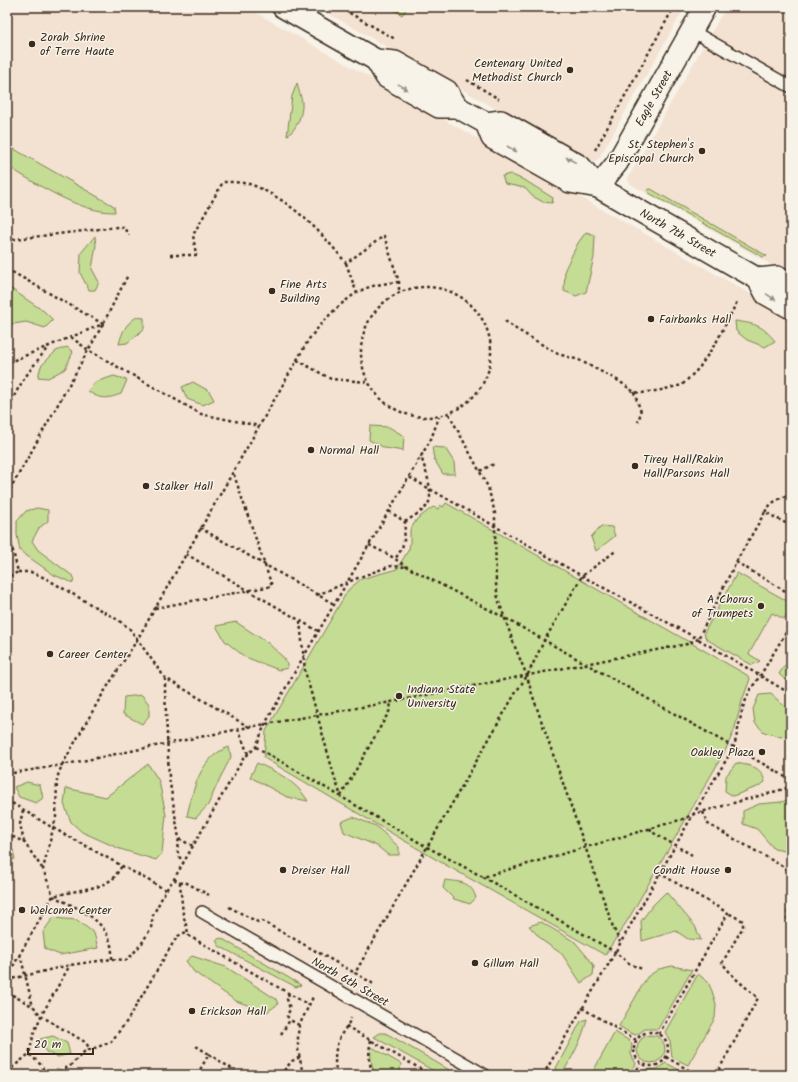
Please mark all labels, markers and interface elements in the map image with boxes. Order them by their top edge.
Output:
place label: Zorah Shrine of Terre Haute [40,28,115,61]
marker: Zorah Shrine of Terre Haute [27,39,37,49]
place label: Centenary United Methodist Church [472,54,563,87]
marker: Centenary United Methodist Church [565,65,575,75]
street label: Eagle Street [630,66,677,130]
one-way arrow [397,83,409,90]
place label: St. Stephen's Episcopal Church [608,135,694,168]
one-way arrow [506,146,518,153]
marker: St. Stephen's Episcopal Church [697,146,707,156]
one-way arrow [565,157,576,164]
street label: North 7th Street [636,203,720,263]
place label: Fine Arts Building [280,275,327,308]
marker: Fine Arts Building [267,286,277,296]
one-way arrow [766,293,777,300]
place label: Fairbanks Hall [659,310,731,329]
marker: Fairbanks Hall [646,314,656,324]
place label: Normal Hall [319,441,379,460]
marker: Normal Hall [306,445,316,455]
place label: Tirey Hall/Rakin Hall/Parsons Hall [643,450,729,483]
marker: Tirey Hall/Rakin Hall/Parsons Hall [630,461,640,471]
place label: Stalker Hall [154,477,213,496]
marker: Stalker Hall [141,481,151,491]
place label: A Chorus of Trumpets [692,590,753,623]
marker: A Chorus of Trumpets [756,601,766,611]
place label: Career Center [58,645,128,664]
marker: Career Center [45,649,55,659]
place label: Indiana State University [407,680,476,713]
marker: Indiana State University [394,691,404,701]
place label: Oakley Plaza [691,743,754,762]
marker: Oakley Plaza [757,747,767,757]
place label: Dreiser Hall [291,861,350,880]
place label: Condit House [653,861,721,880]
marker: Dreiser Hall [278,865,288,875]
marker: Condit House [723,865,733,875]
place label: Welcome Center [30,901,112,920]
marker: Welcome Center [17,905,27,915]
street label: North 6th Street [308,952,392,1012]
place label: Gillum Hall [483,954,539,973]
marker: Gillum Hall [470,958,480,968]
place label: Erickson Hall [200,1002,266,1021]
marker: Erickson Hall [187,1006,197,1016]
scale bar [28,1030,93,1056]
text: 20 m [34,1035,62,1054]

